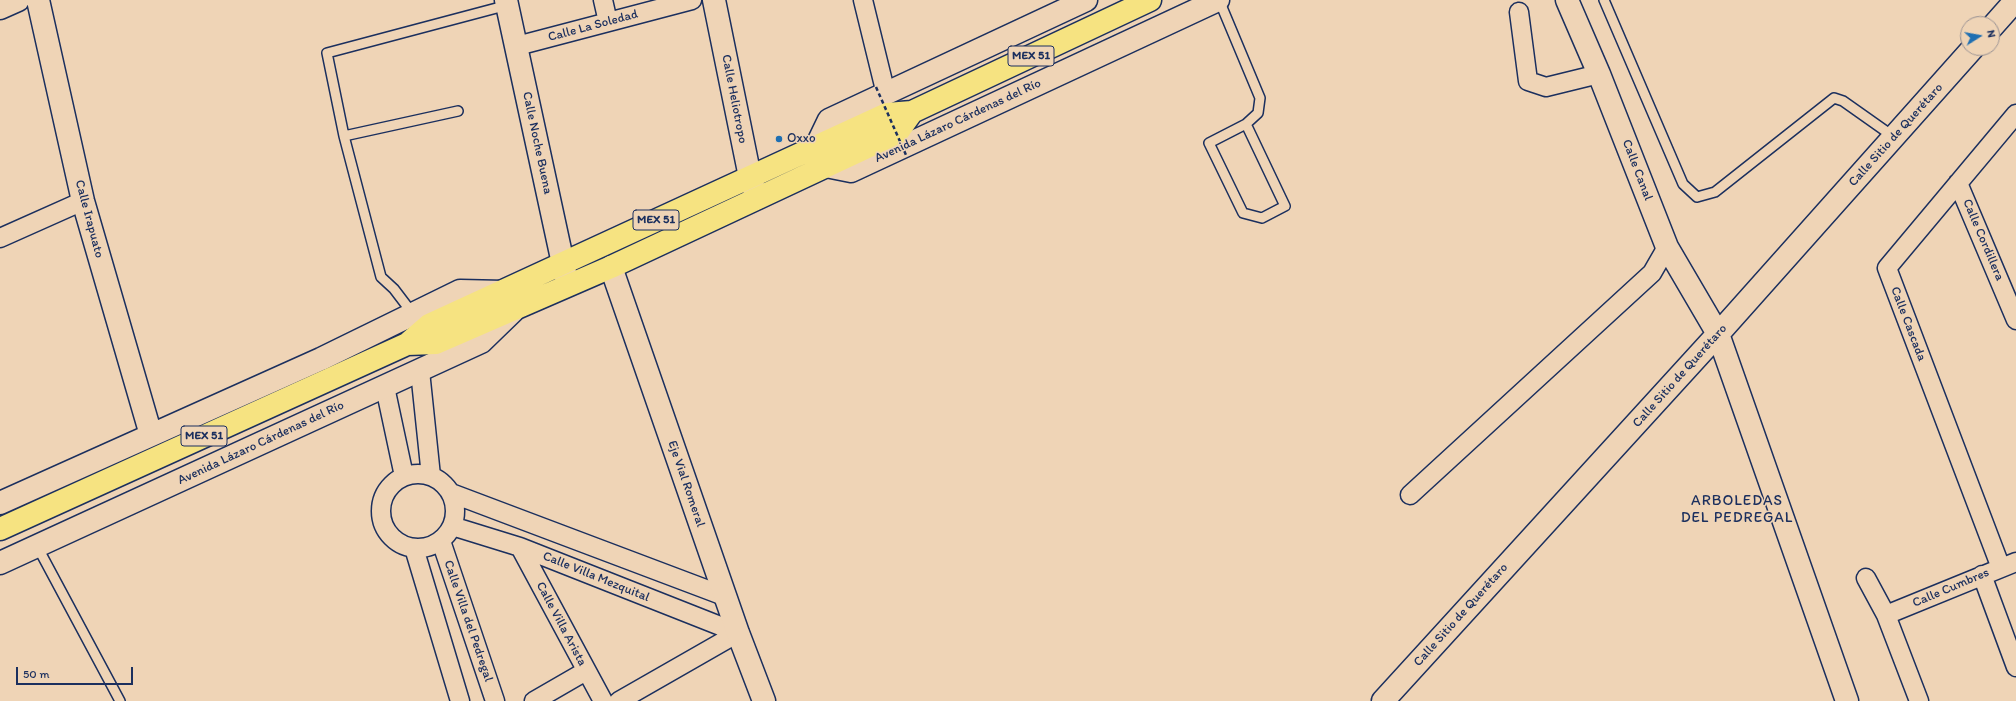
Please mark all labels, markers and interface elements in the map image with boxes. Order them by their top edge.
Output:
street label: Calle La Soledad [546,7,640,45]
north arrow [1960,16,2000,56]
text: N [1984,29,1998,39]
road number: MEX 51 [1008,46,1054,66]
street label: Calle Heliotropo [718,53,750,145]
street label: Avenida Lázaro Cárdenas del Río [872,76,1044,166]
street label: Calle Sitio de Querétaro [1845,80,1947,190]
street label: Calle Noche Buena [518,90,556,196]
place label: Oxxo [787,131,816,147]
marker: Oxxo [774,134,784,144]
street label: Calle Canal [1618,137,1656,203]
street label: Calle Irapuato [71,178,107,260]
street label: Calle Cordillera [1959,197,2007,283]
road number: MEX 51 [633,210,679,230]
street label: Calle Cascada [1887,284,1929,364]
street label: Calle Sitio de Querétaro [1629,321,1731,431]
street label: Avenida Lázaro Cárdenas del Río [175,398,347,488]
road number: MEX 51 [181,426,227,446]
street label: Eje Vial Romeral [664,439,708,529]
district label: ARBOLEDAS DEL PEDREGAL [1681,492,1793,527]
street label: Calle Villa Mezquital [540,548,652,606]
street label: Calle Villa del Pedregal [440,558,496,684]
street label: Calle Sitio de Querétaro [1410,560,1512,670]
street label: Calle Cumbres [1910,565,1992,611]
street label: Calle Villa Arista [532,579,590,669]
scale bar [18,659,135,685]
text: 50 m [23,667,49,681]

